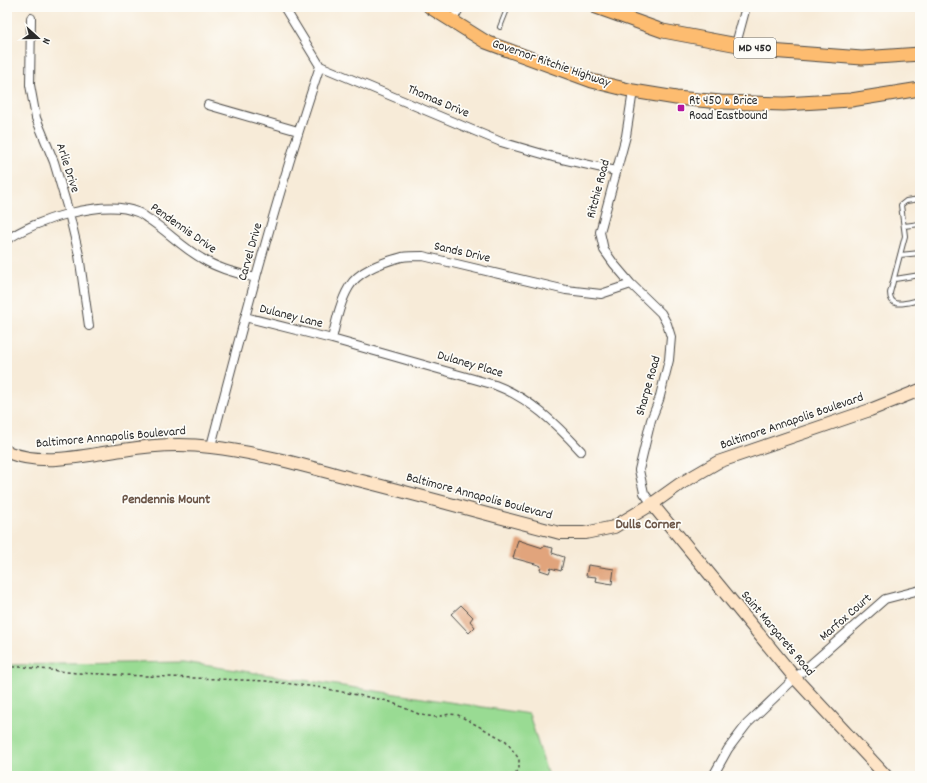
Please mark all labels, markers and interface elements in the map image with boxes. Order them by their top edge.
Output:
north arrow [18,18,58,58]
text: N [37,35,54,47]
street label: Governor Ritchie Highway [489,35,613,93]
road number: MD 450 [734,38,776,58]
street label: Thomas Drive [404,80,472,124]
place label: Rt 450 & Brice Road Eastbound [689,92,768,126]
marker: Rt 450 & Brice Road Eastbound [676,103,686,113]
street label: Arlie Drive [50,141,84,196]
street label: Ritchie Road [582,158,616,220]
street label: Pendennis Drive [146,199,220,259]
street label: Carvel Drive [234,220,268,283]
street label: Sands Drive [432,237,492,269]
street label: Dulaney Lane [257,300,325,334]
street label: Dulaney Place [435,347,505,384]
street label: Sharpe Road [631,354,667,418]
street label: Baltimore Annapolis Boulevard [718,389,866,455]
street label: Baltimore Annapolis Boulevard [35,422,187,454]
street label: Baltimore Annapolis Boulevard [404,468,554,526]
district label: Pendennis Mount [122,490,211,510]
district label: Dulls Corner [615,515,681,535]
street label: Saint Margarets Road [736,587,818,681]
street label: Marfox Court [816,590,877,646]

